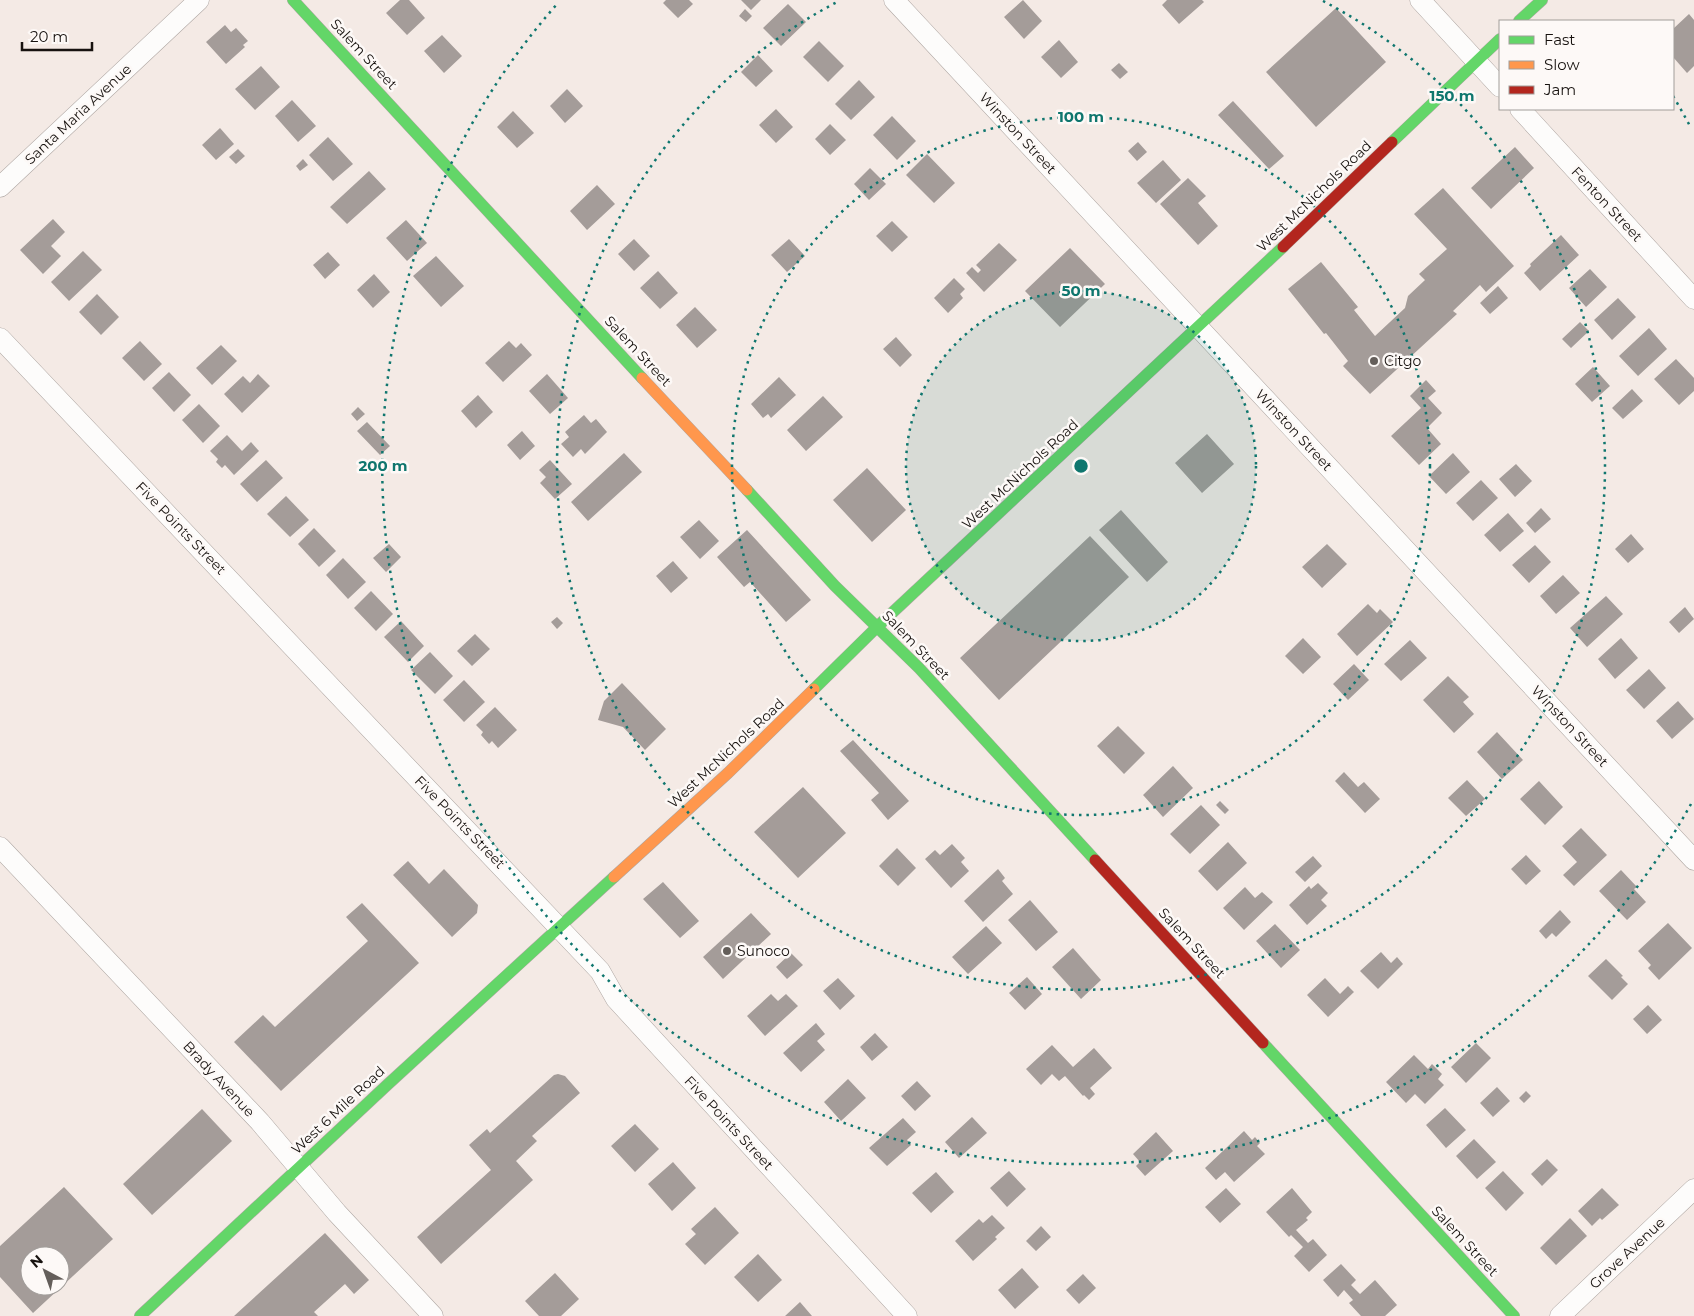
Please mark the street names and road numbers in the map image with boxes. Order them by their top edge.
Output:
street label: Salem Street [327,15,401,93]
street label: Santa Maria Avenue [21,60,135,168]
street label: Winston Street [976,88,1061,178]
street label: West McNichols Road [1253,136,1375,256]
street label: Fenton Street [1568,163,1647,246]
street label: Salem Street [601,312,675,390]
street label: Winston Street [1252,385,1337,475]
street label: West McNichols Road [958,415,1082,533]
street label: Five Points Street [132,478,230,579]
street label: Salem Street [878,606,954,684]
street label: Winston Street [1528,681,1613,771]
street label: West McNichols Road [664,694,788,812]
street label: Five Points Street [411,772,509,873]
street label: Salem Street [1155,904,1229,982]
street label: Brady Avenue [179,1037,259,1121]
street label: West 6 Mile Road [288,1062,388,1158]
street label: Five Points Street [681,1072,778,1174]
street label: Salem Street [1428,1202,1502,1280]
street label: Grove Avenue [1585,1213,1669,1293]

